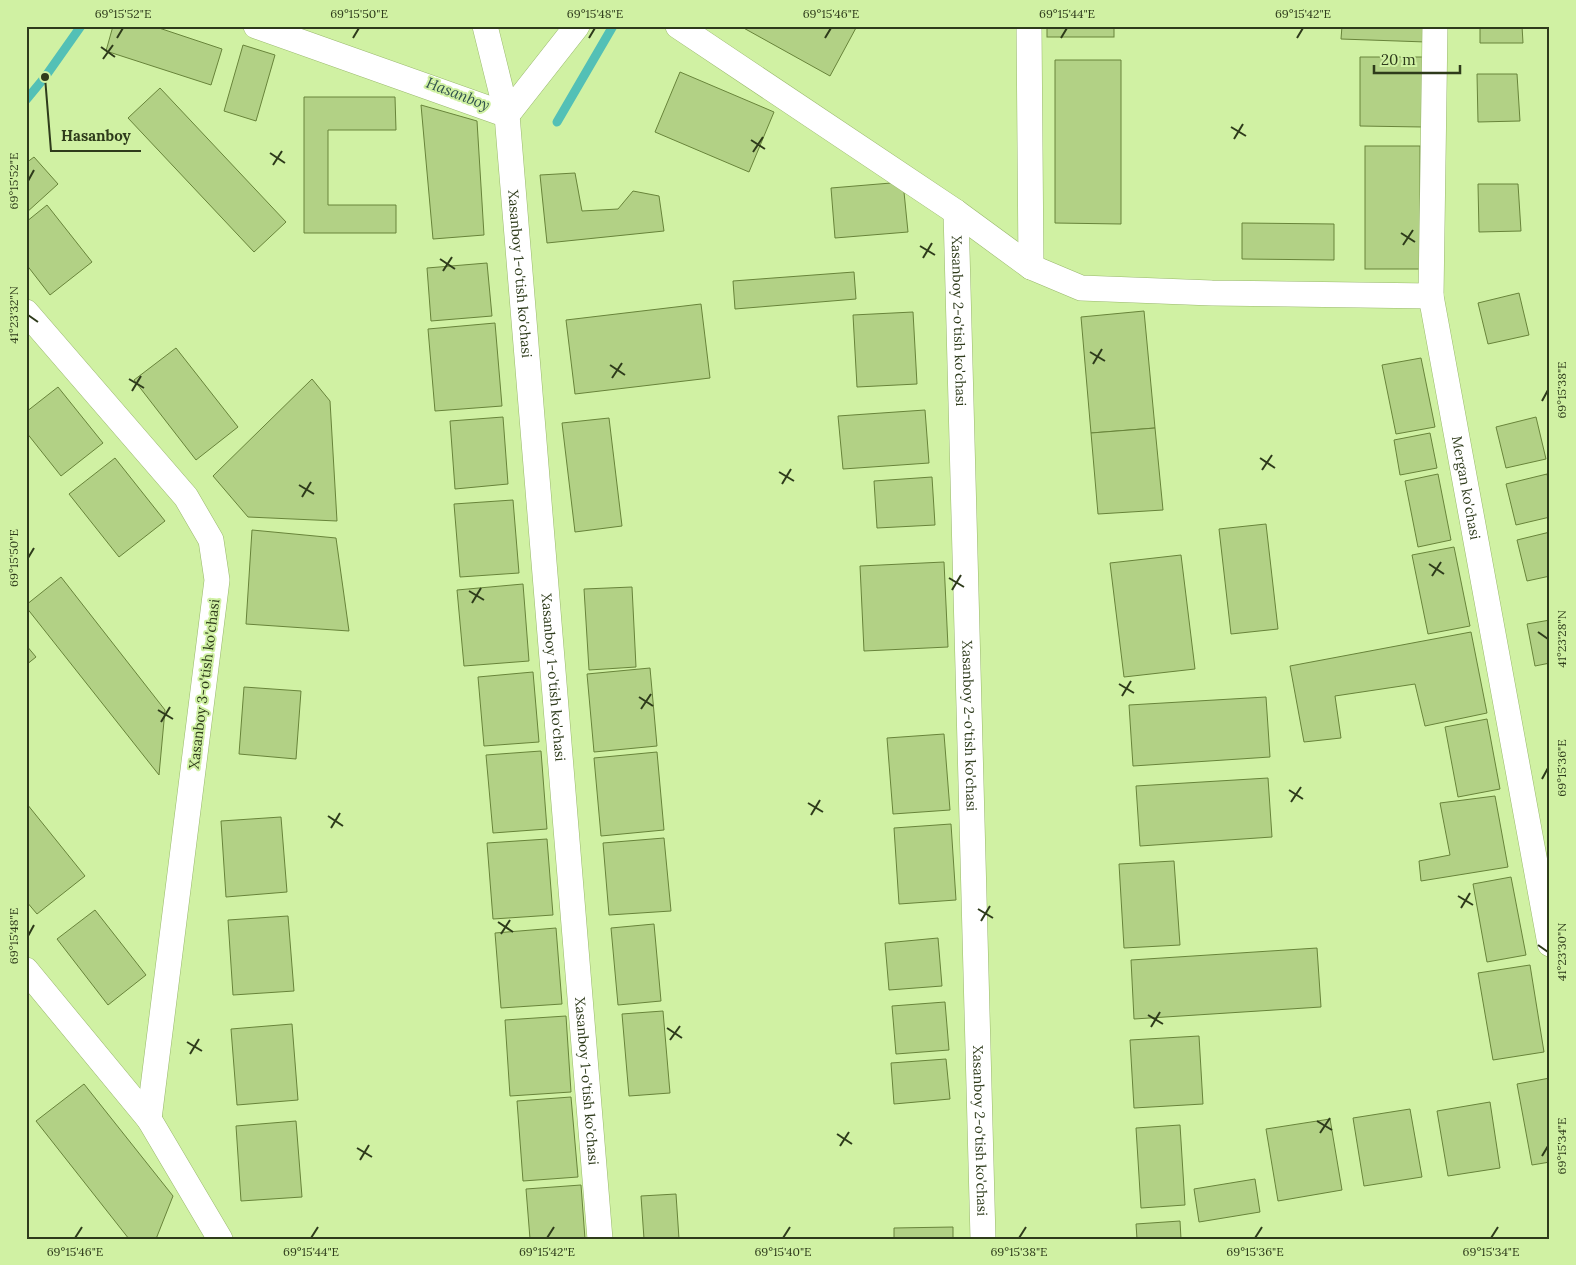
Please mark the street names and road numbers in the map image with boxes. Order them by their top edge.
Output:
street label: Xasanboy 1-o'tish ko'chasi [504,189,536,359]
street label: Xasanboy 2-o'tish ko'chasi [948,235,970,407]
street label: Mergan ko'chasi [1448,434,1485,541]
street label: Xasanboy 1-o'tish ko'chasi [538,593,569,762]
street label: Xasanboy 3-o'tish ko'chasi [185,598,223,770]
street label: Xasanboy 2-o'tish ko'chasi [958,640,981,811]
street label: Xasanboy 1-o'tish ko'chasi [571,996,603,1166]
street label: Xasanboy 2-o'tish ko'chasi [969,1045,991,1216]

